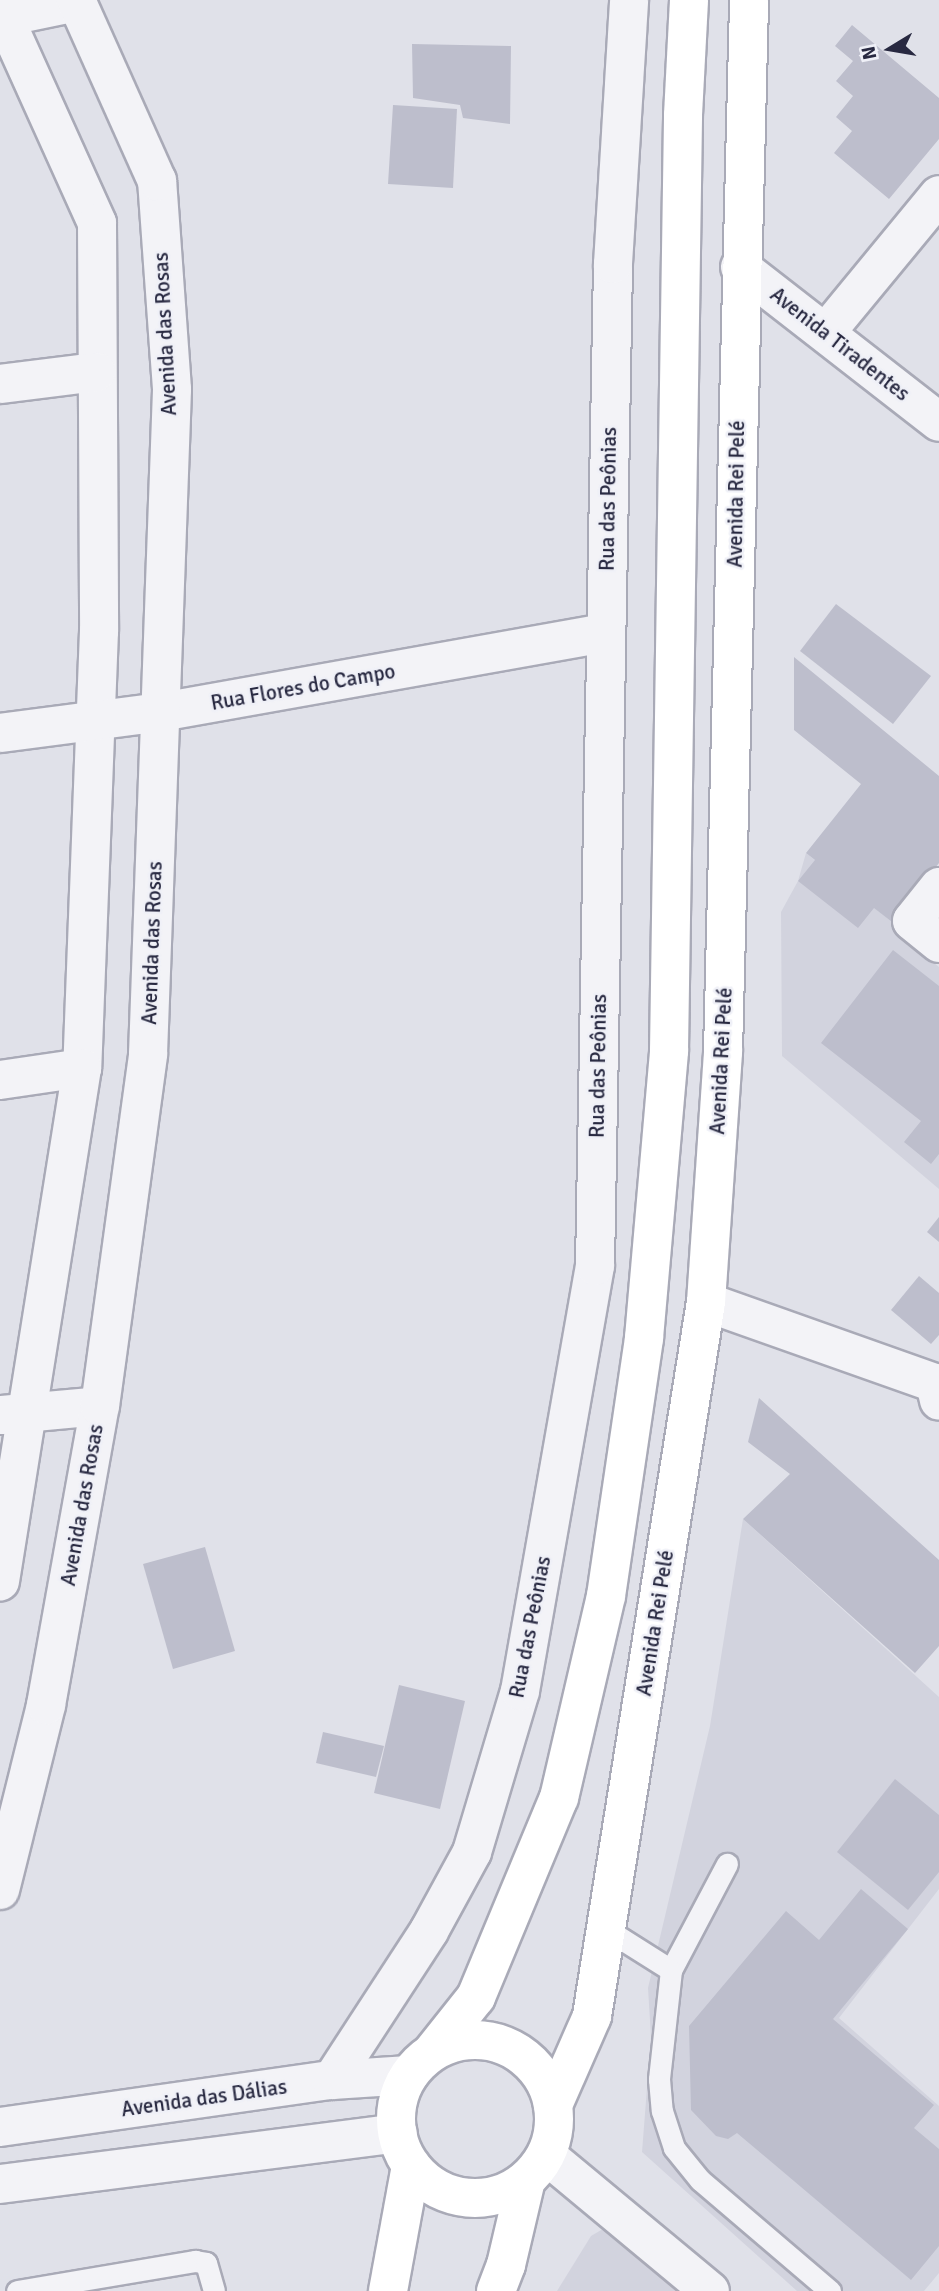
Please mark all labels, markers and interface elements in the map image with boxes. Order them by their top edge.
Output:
north arrow [855,14,925,84]
text: N [856,44,882,62]
street label: Avenida das Rosas [148,252,182,416]
street label: Avenida Tiradentes [765,282,915,406]
street label: Avenida Rei Pelé [722,420,750,568]
street label: Rua das Peônias [594,427,622,571]
street label: Rua Flores do Campo [209,658,397,716]
street label: Avenida das Rosas [137,861,167,1025]
street label: Avenida Rei Pelé [705,987,737,1135]
street label: Rua das Peônias [584,994,612,1138]
street label: Avenida das Rosas [55,1422,109,1588]
street label: Avenida Rei Pelé [631,1548,679,1698]
street label: Rua das Peônias [504,1554,556,1700]
street label: Avenida das Dálias [120,2074,288,2122]

